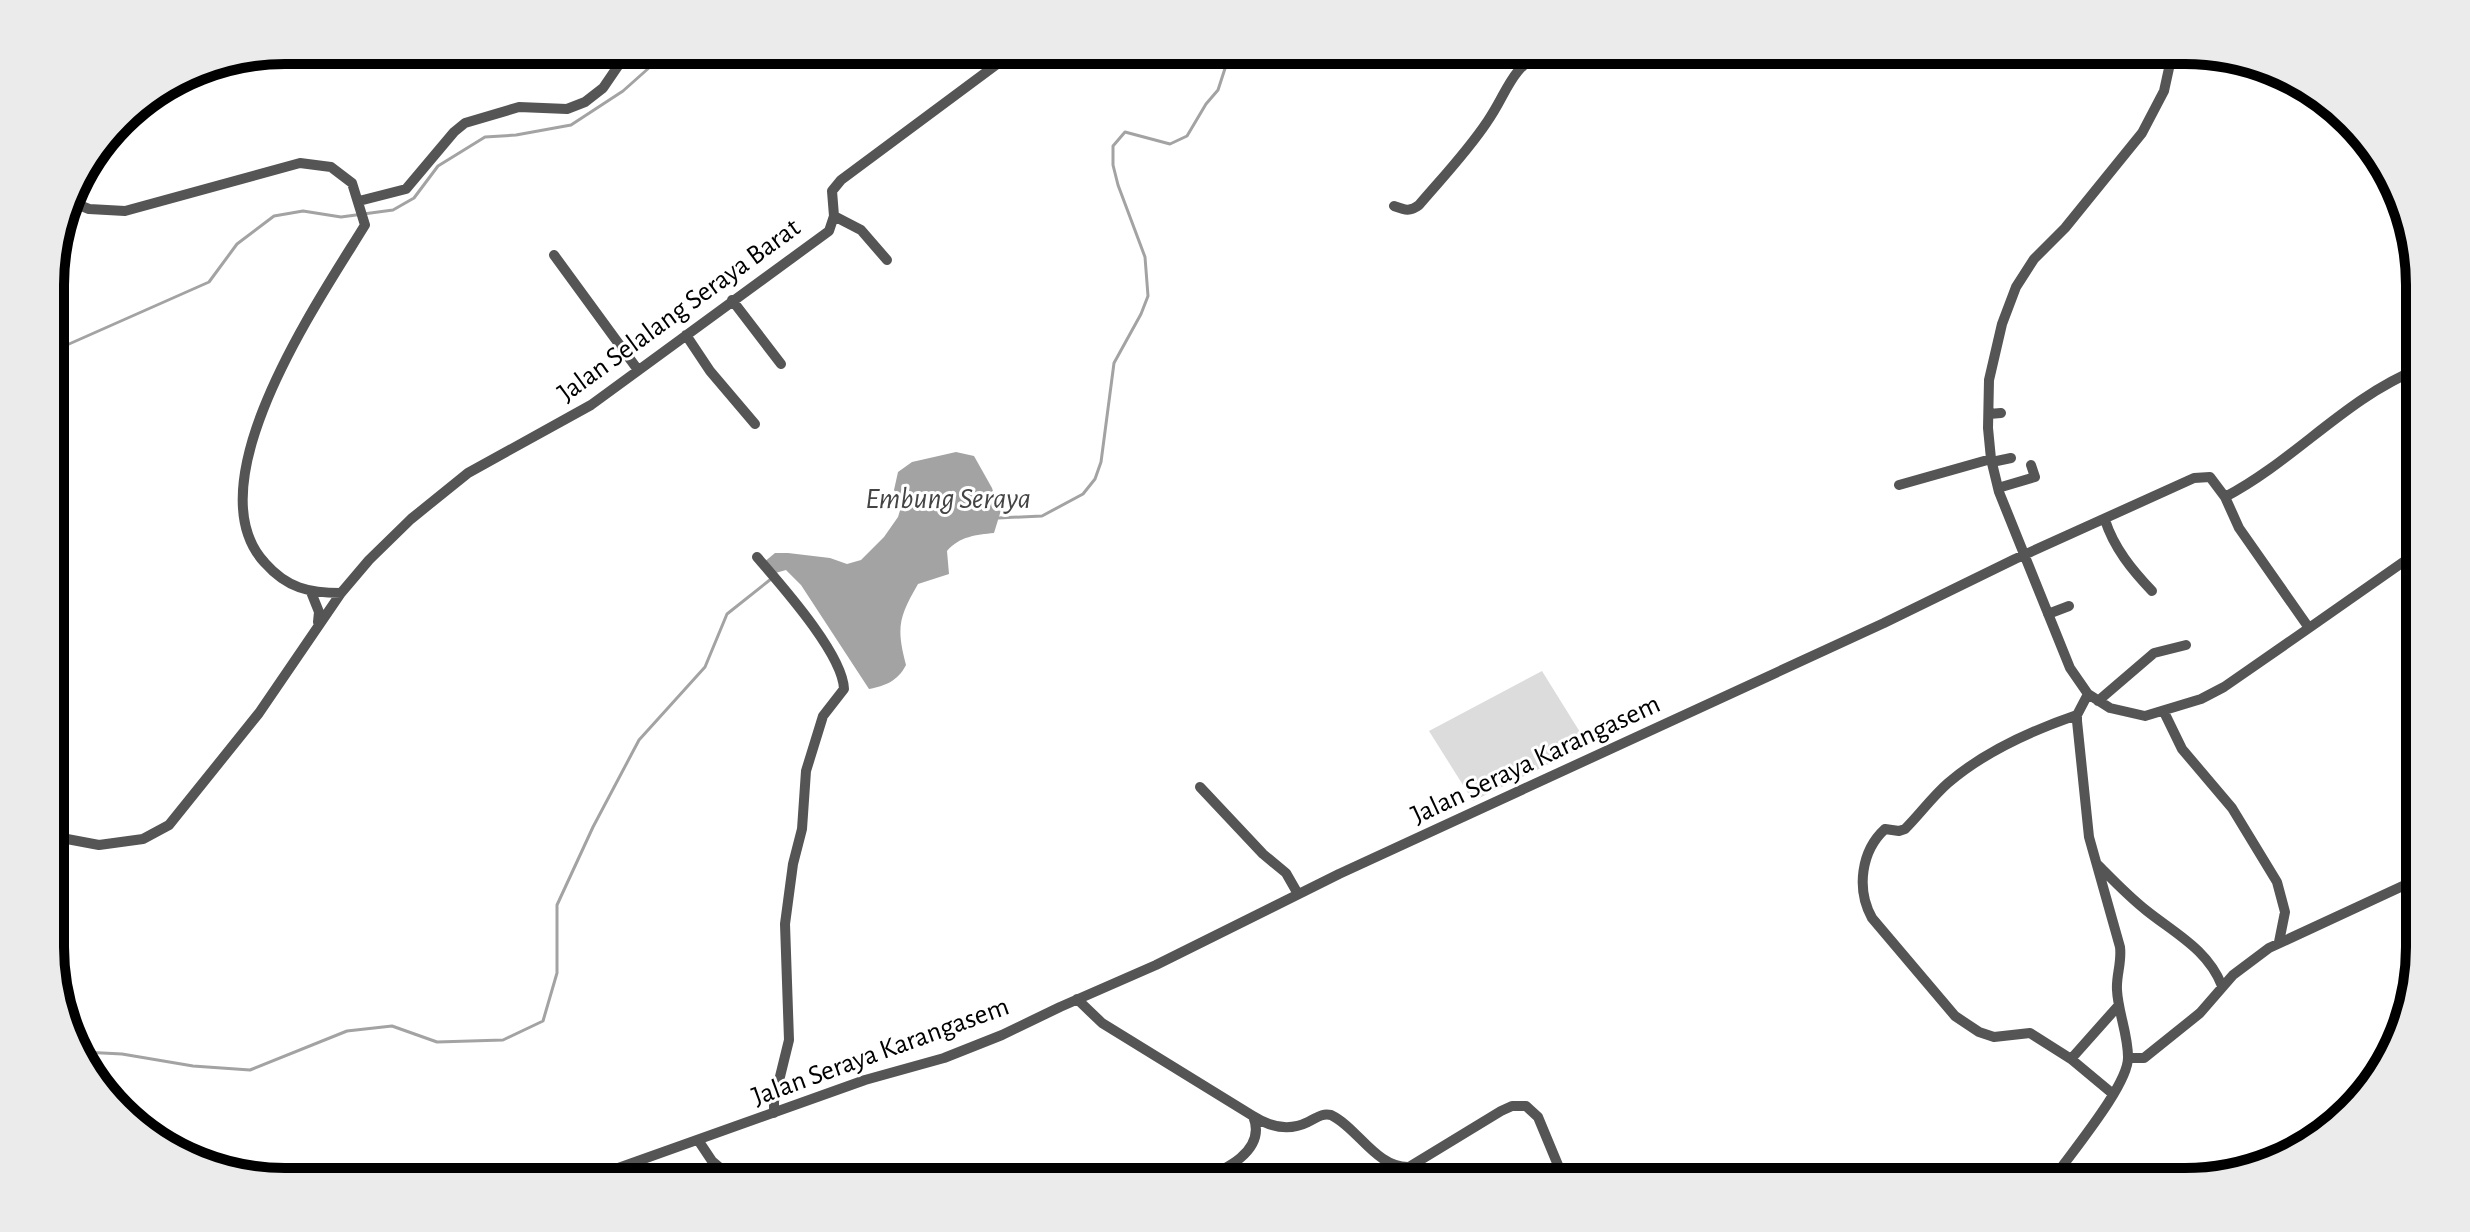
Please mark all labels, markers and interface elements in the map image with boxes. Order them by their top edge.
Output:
street label: Jalan Selalang Seraya Barat [553,214,805,408]
water label: Embung Seraya [865,484,1031,514]
street label: Jalan Seraya Karangasem [1407,690,1665,830]
street label: Jalan Seraya Karangasem [749,992,1013,1111]

